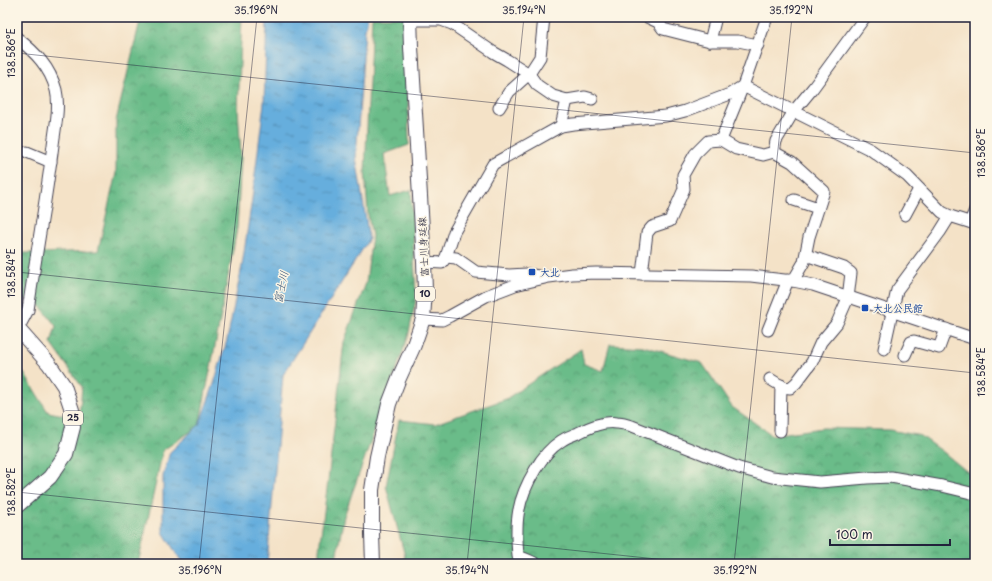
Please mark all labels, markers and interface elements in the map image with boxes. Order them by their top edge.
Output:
text: 35.196°N [234,2,278,17]
text: 35.194°N [502,2,546,17]
text: 35.192°N [769,2,813,17]
text: 138.586°E [3,28,18,78]
text: 138.586°E [973,128,988,178]
street label: 富士川身延線 [413,217,432,277]
text: 138.584°E [3,248,18,298]
place label: 大北 [540,264,560,279]
marker: 大北 [527,267,537,277]
water label: 富士川 [269,269,292,305]
road number: 10 [415,287,435,301]
place label: 大北公民館 [873,300,923,315]
marker: 大北公民館 [860,303,870,313]
text: 138.584°E [973,347,988,397]
road number: 25 [63,411,83,425]
text: 138.582°E [3,467,18,517]
scale bar [830,521,950,547]
text: 100 m [836,525,873,543]
text: 35.196°N [178,562,222,577]
text: 35.194°N [445,562,489,577]
text: 35.192°N [713,562,757,577]

